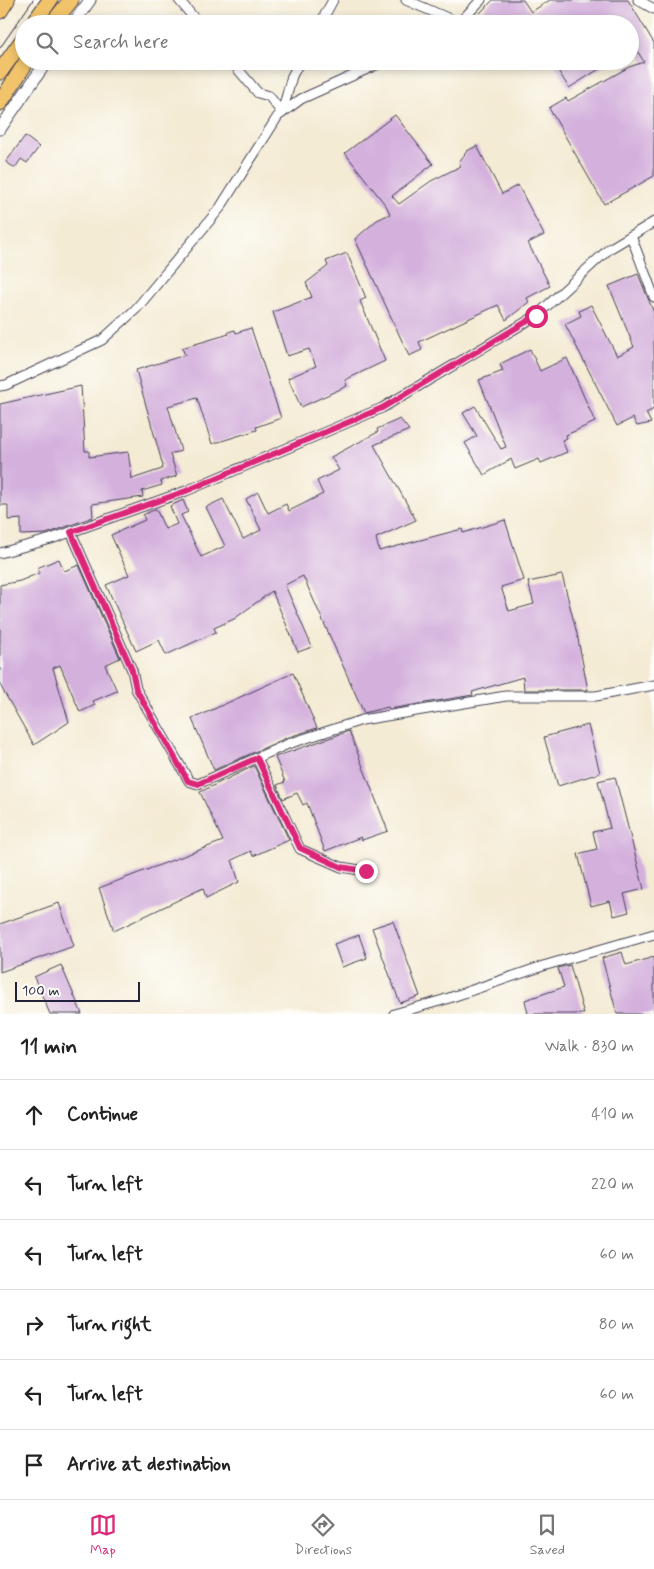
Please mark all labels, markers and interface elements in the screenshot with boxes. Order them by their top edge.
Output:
search box [15,15,639,70]
icon: search [33,29,61,57]
text: Search here [73,30,169,55]
route start [525,305,548,328]
route end [355,860,378,883]
scale bar [15,979,140,1002]
text: 100 m [22,982,60,1000]
text: 11 min [20,1033,77,1061]
text: Walk · 830 m [545,1036,634,1057]
icon: ahead [20,1101,48,1129]
text: Continue [67,1102,138,1127]
text: 410 m [591,1104,634,1125]
icon: left [20,1171,48,1199]
text: Turn left [67,1172,143,1197]
text: 220 m [591,1174,634,1195]
icon: left [20,1241,48,1269]
text: Turn left [67,1242,143,1267]
text: 60 m [600,1244,634,1265]
icon: right [20,1311,48,1339]
text: Turn right [67,1312,151,1337]
text: 80 m [599,1314,634,1335]
icon: left [20,1381,48,1409]
text: Turn left [67,1382,143,1407]
text: 60 m [600,1384,634,1405]
icon: arrive [20,1451,48,1479]
text: Arrive at destination [67,1452,231,1477]
tab: Map [89,1511,117,1559]
tab: Directions [295,1511,352,1559]
tab: Saved [530,1511,565,1559]

